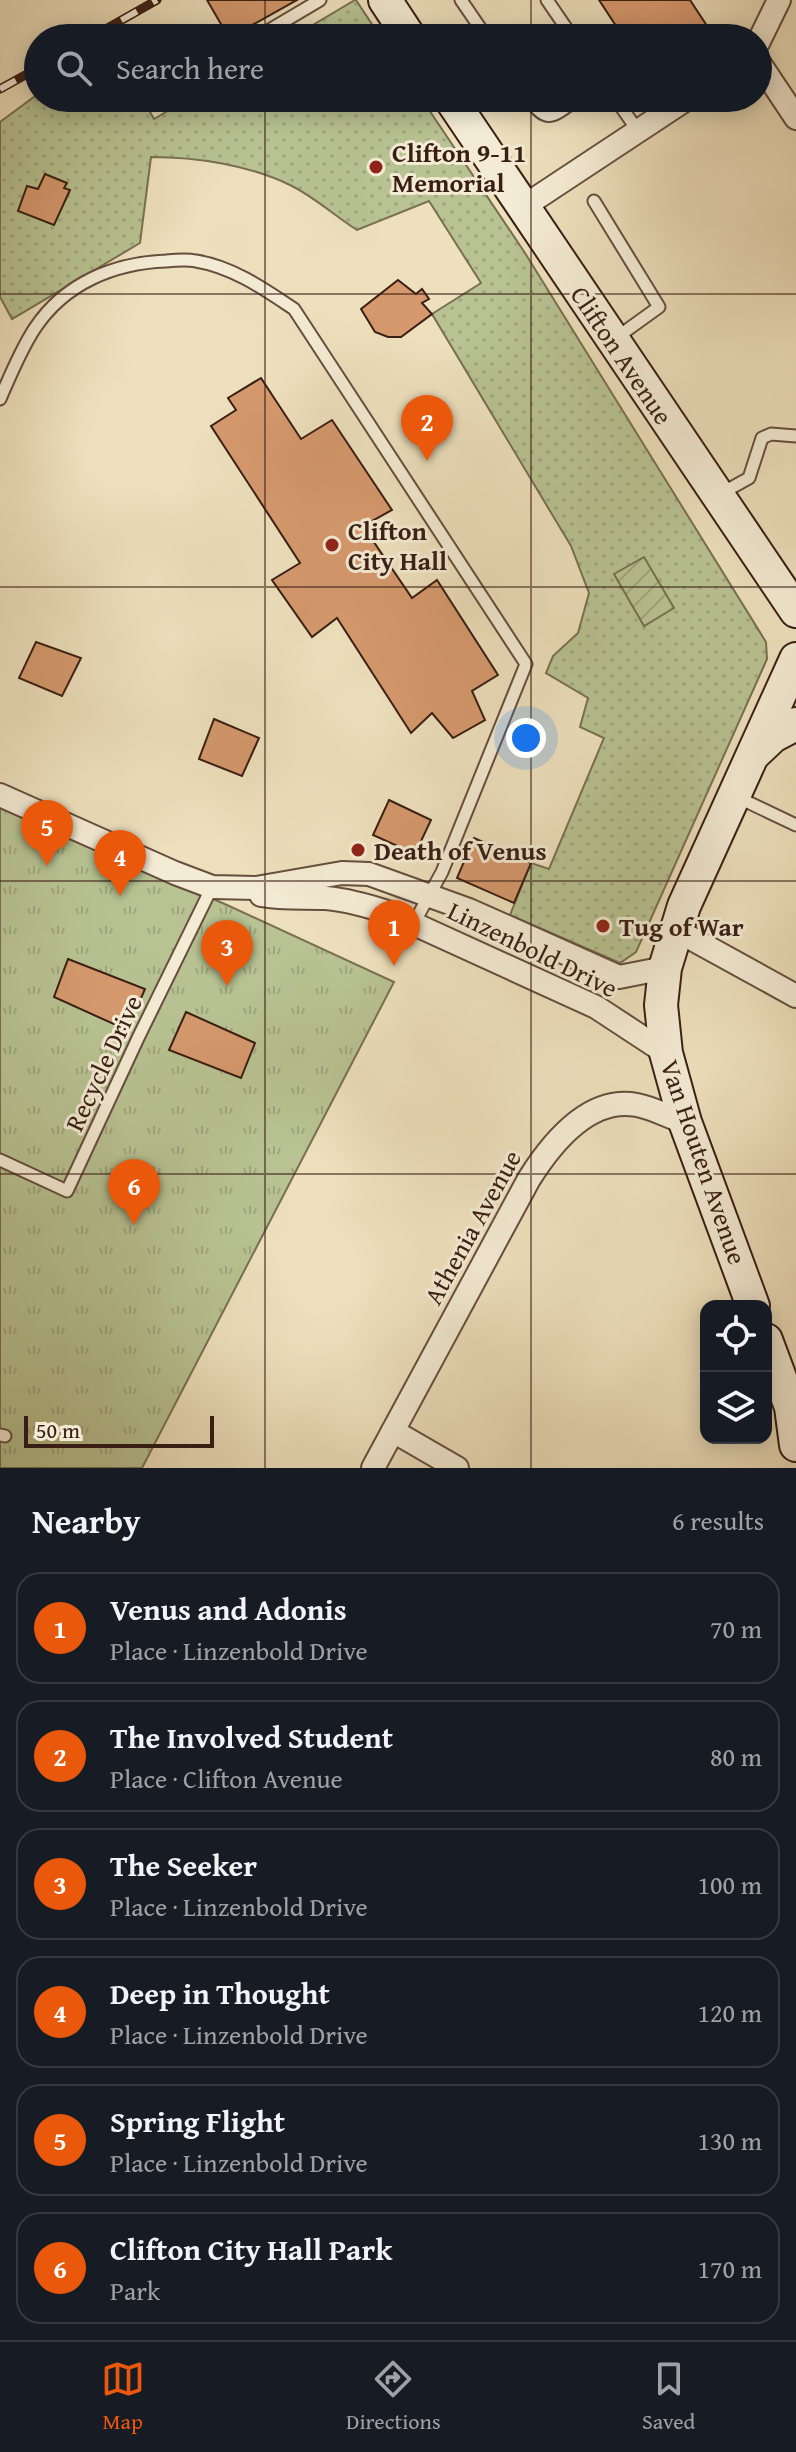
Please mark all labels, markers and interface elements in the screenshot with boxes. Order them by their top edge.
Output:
search box [24,24,772,112]
icon: search [52,46,96,90]
text: Search here [116,46,264,90]
place label: Clifton 9-11 Memorial [392,133,526,202]
marker: Clifton 9-11 Memorial [367,158,385,176]
street label: Clifton Avenue [561,278,683,432]
pin: 2 [401,395,453,461]
place label: Clifton City Hall [348,511,447,580]
marker: Clifton City Hall [323,536,341,554]
your location [506,718,546,758]
pin: 5 [21,800,73,866]
pin: 4 [94,830,146,896]
place label: Death of Venus [374,831,547,870]
marker: Death of Venus [349,841,367,859]
street label: Linzenbold Drive [441,891,625,1007]
pin: 1 [368,900,420,966]
place label: Tug of War [619,907,744,946]
marker: Tug of War [594,917,612,935]
pin: 3 [201,920,253,986]
street label: Recycle Drive [54,988,152,1138]
street label: Van Houten Avenue [651,1054,757,1270]
street label: Athenia Avenue [413,1143,531,1311]
pin: 6 [108,1159,160,1225]
map controls [700,1300,772,1444]
button: locate [700,1300,772,1372]
button: layers [700,1372,772,1444]
scale bar [24,1412,214,1448]
text: 50 m [36,1414,80,1446]
text: Nearby [32,1496,141,1545]
text: 6 results [672,1501,764,1540]
text: Venus and Adonis [110,1587,347,1631]
text: 1 [53,1609,67,1648]
text: 70 m [710,1609,762,1648]
text: Place · Linzenbold Drive [110,1631,368,1670]
text: The Involved Student [110,1715,393,1759]
text: 2 [53,1737,67,1776]
text: 80 m [710,1737,762,1776]
text: Place · Clifton Avenue [110,1759,343,1798]
text: The Seeker [110,1843,257,1887]
text: 3 [53,1865,67,1904]
text: 100 m [697,1865,762,1904]
text: Place · Linzenbold Drive [110,1887,368,1926]
text: Deep in Thought [110,1971,330,2015]
text: 4 [53,1993,67,2032]
text: 120 m [697,1993,762,2032]
text: Place · Linzenbold Drive [110,2015,368,2054]
text: Spring Flight [110,2099,285,2143]
text: 5 [53,2121,67,2160]
text: 130 m [697,2121,762,2160]
text: Place · Linzenbold Drive [110,2143,368,2182]
text: Clifton City Hall Park [110,2227,392,2271]
text: 6 [53,2249,67,2288]
text: 170 m [697,2249,762,2288]
text: Park [110,2271,160,2310]
tab: Map [101,2357,145,2437]
tab: Directions [346,2357,441,2437]
tab: Saved [642,2357,695,2437]

